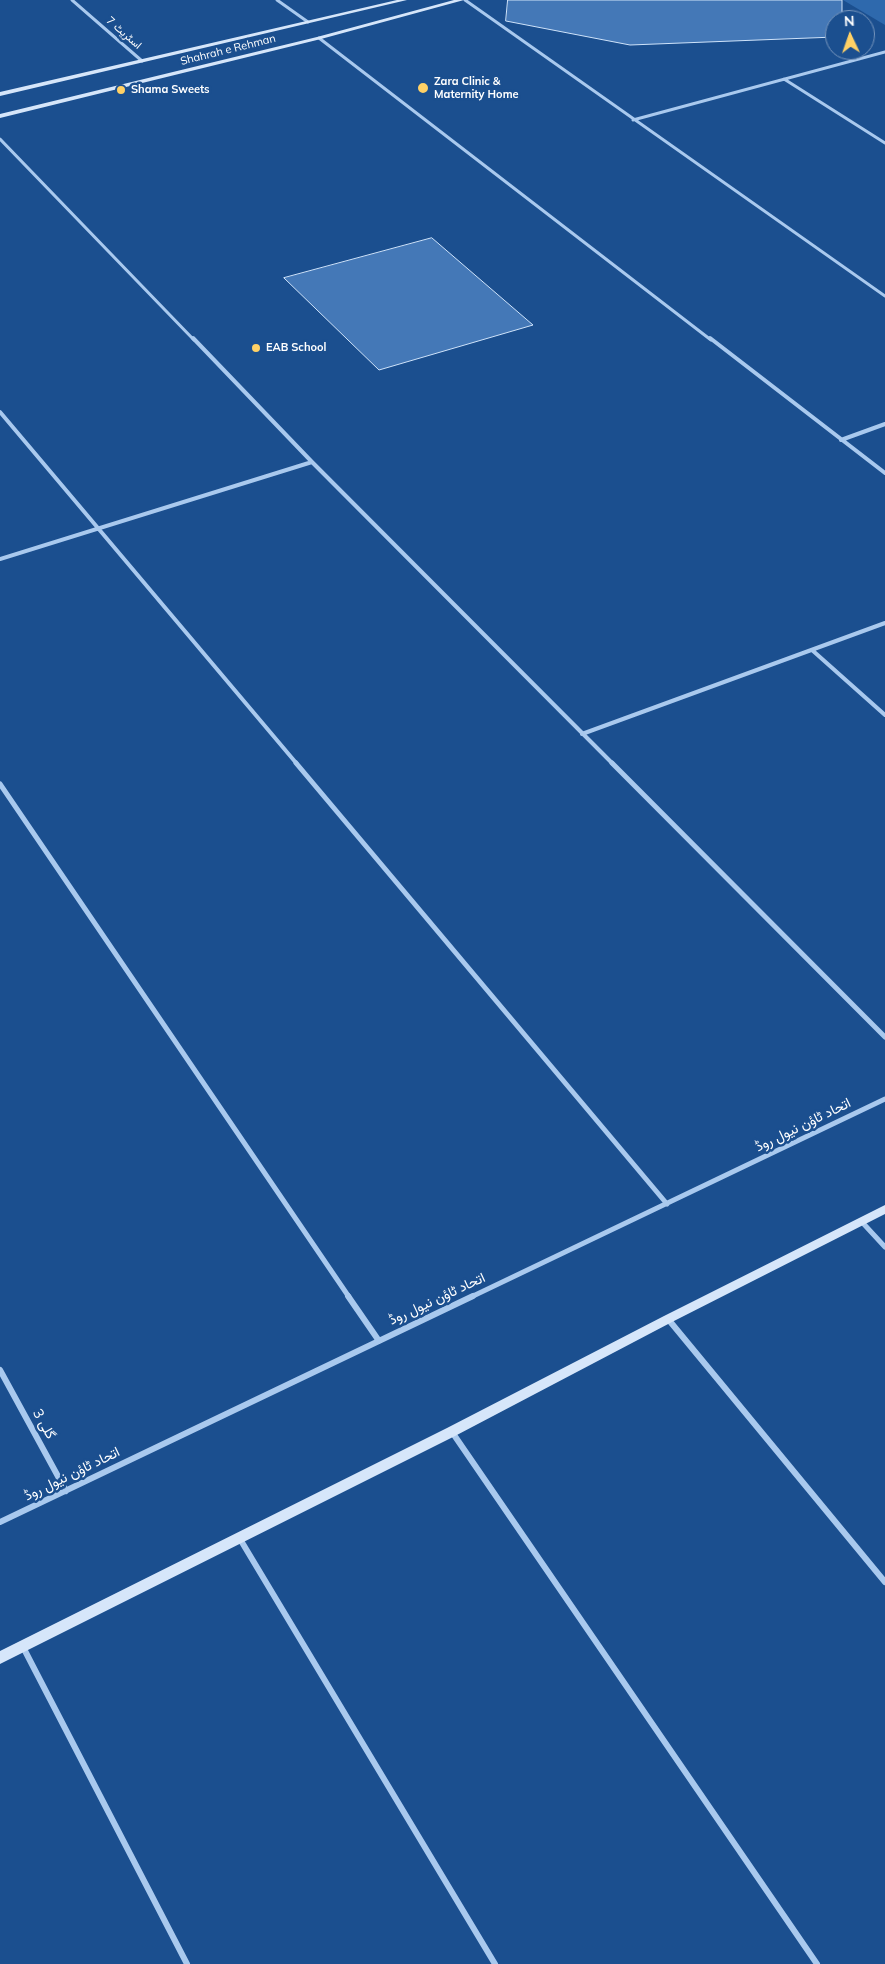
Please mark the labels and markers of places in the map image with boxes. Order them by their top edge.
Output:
place label: Zara Clinic & Maternity Home [434,75,519,101]
marker: Zara Clinic & Maternity Home [416,81,430,95]
place label: Shama Sweets [131,83,210,97]
marker: Shama Sweets [115,84,127,96]
place label: EAB School [266,341,326,355]
marker: EAB School [250,342,262,354]

